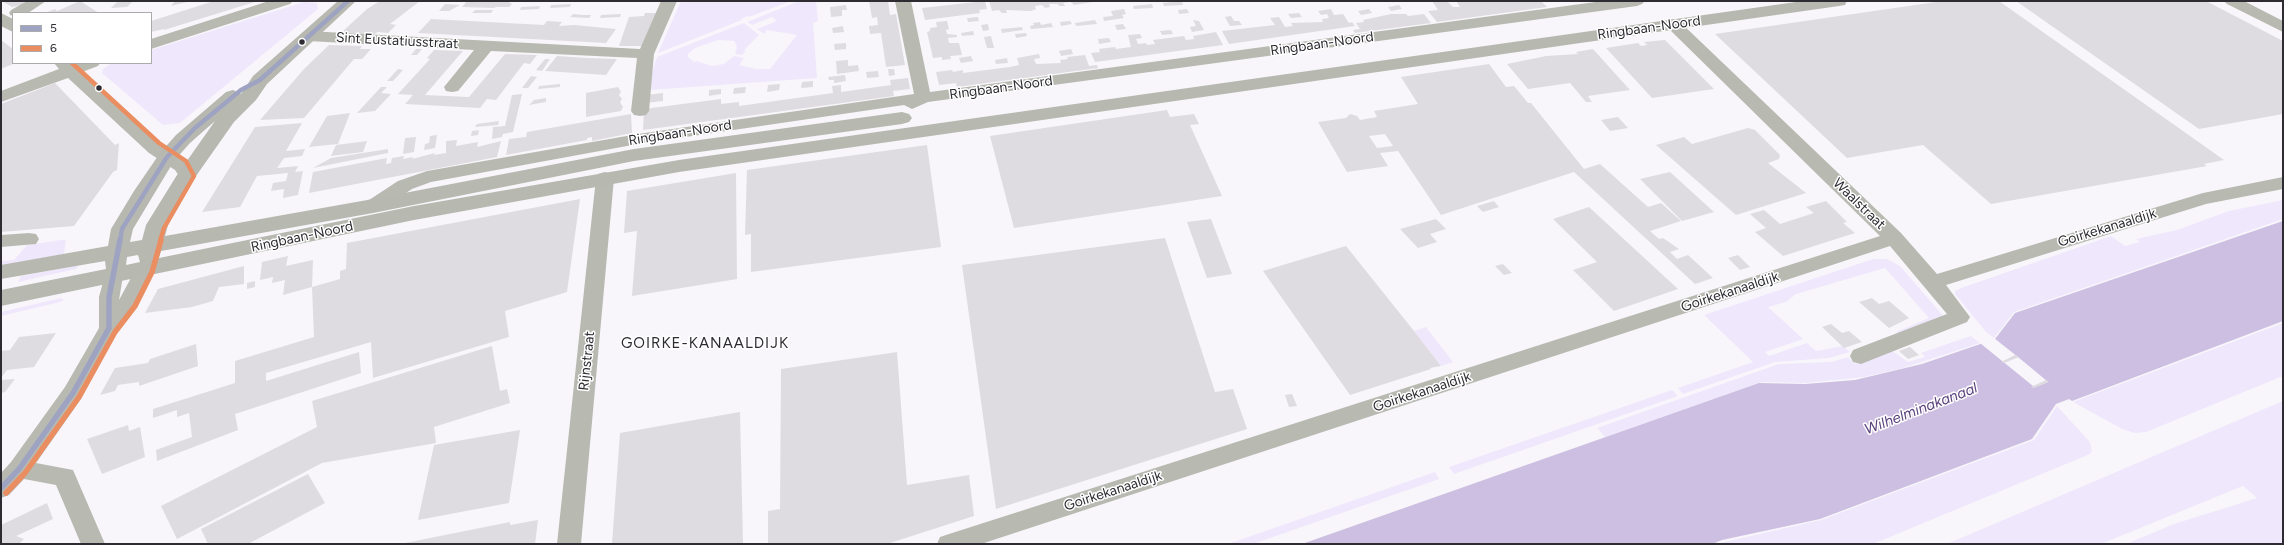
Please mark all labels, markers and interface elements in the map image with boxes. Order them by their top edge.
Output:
legend [12,12,152,64]
street label: Ringbaan-Noord [1596,12,1702,44]
text: 5 [50,21,57,35]
street label: Ringbaan-Noord [1269,28,1375,60]
street label: Sint Eustatiusstraat [335,29,459,53]
unlabelled marker [297,37,307,47]
text: 6 [50,41,57,55]
street label: Ringbaan-Noord [948,72,1054,104]
unlabelled marker [94,83,104,93]
street label: Ringbaan-Noord [627,117,733,149]
street label: Waalstraat [1829,175,1889,233]
street label: Goirkekanaaldijk [2056,205,2158,251]
street label: Ringbaan-Noord [249,218,355,256]
street label: Goirkekanaaldijk [1679,268,1781,316]
street label: Rijnstraat [576,330,598,392]
district label: GOIRKE-KANAALDIJK [621,335,789,353]
street label: Goirkekanaaldijk [1371,368,1473,416]
water label: Wilhelminakanaal [1862,379,1980,439]
street label: Goirkekanaaldijk [1062,467,1164,515]

